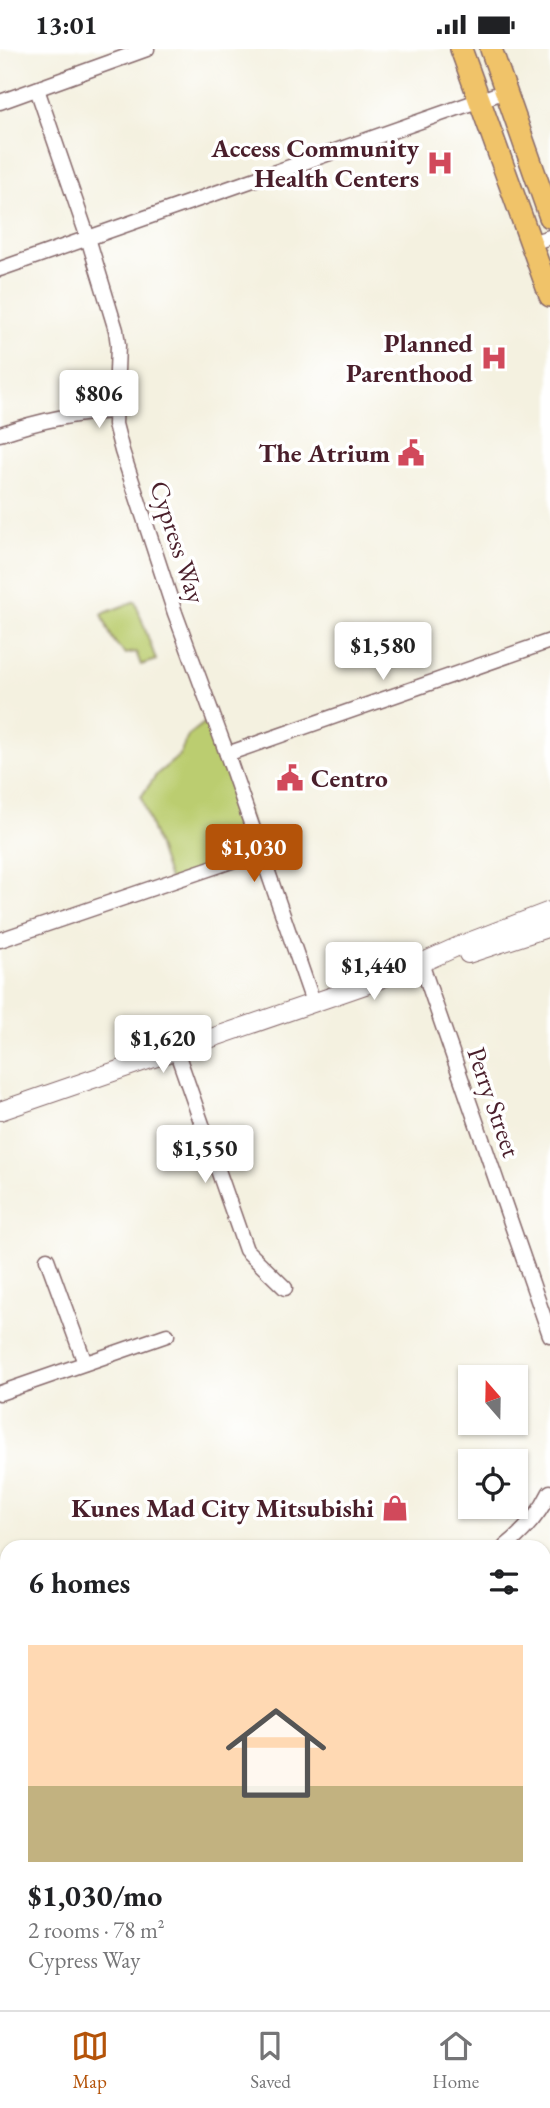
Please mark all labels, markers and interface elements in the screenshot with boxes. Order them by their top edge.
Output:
text: 13:01 [35,8,97,42]
place label: Access Community Health Centers [210,131,419,195]
hospital icon: Access Community Health Centers [425,148,455,178]
place label: Planned Parenthood [346,326,474,390]
hospital icon: Planned Parenthood [479,343,509,373]
pin: $806 [58,371,140,430]
text: $806 [75,378,123,408]
place label: The Atrium [258,436,390,470]
public building icon: The Atrium [396,438,426,468]
street label: Cypress Way [142,476,214,608]
pin: $1,580 [326,623,440,682]
text: $1,580 [351,630,415,660]
place label: Centro [311,761,388,795]
public building icon: Centro [275,763,305,793]
pin: $1,030 [197,825,311,884]
text: $1,030 [222,832,286,862]
pin: $1,440 [317,943,431,1002]
text: $1,440 [342,950,406,980]
pin: $1,620 [106,1016,220,1075]
text: $1,620 [131,1023,195,1053]
street label: Perry Street [459,1042,529,1162]
pin: $1,550 [148,1125,262,1185]
text: $1,550 [173,1133,237,1163]
north arrow [458,1365,528,1435]
map controls [458,1365,528,1519]
button: locate [458,1449,528,1519]
place label: Kunes Mad City Mitsubishi [71,1491,374,1525]
shop icon: Kunes Mad City Mitsubishi [380,1493,410,1523]
text: 6 homes [28,1563,130,1602]
icon: filters [485,1563,523,1601]
icon: home [213,1690,339,1816]
text: $1,030/mo [28,1876,162,1915]
text: 2 rooms · 78 m² [28,1915,165,1945]
text: Cypress Way [28,1945,140,1975]
tab: Map [71,2027,109,2094]
tab: Saved [250,2027,291,2094]
tab: Home [432,2027,479,2094]

